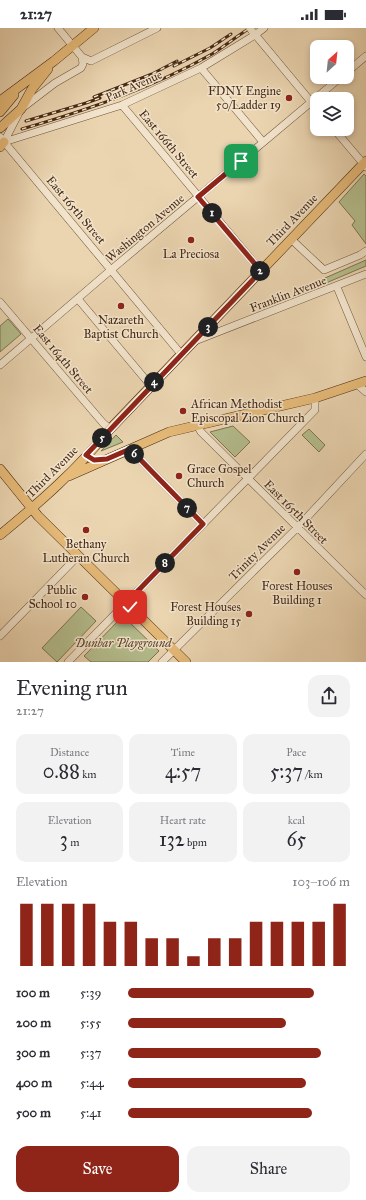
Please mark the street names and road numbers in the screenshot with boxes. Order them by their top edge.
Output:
street label: Park Avenue [104,67,164,105]
street label: East 166th Street [136,107,202,182]
street label: East 165th Street [43,173,109,247]
street label: Washington Avenue [103,191,188,266]
street label: Third Avenue [264,191,320,249]
street label: Franklin Avenue [248,273,328,315]
street label: East 164th Street [30,322,96,397]
street label: Third Avenue [23,443,81,501]
street label: East 165th Street [261,477,331,547]
street label: Trinity Avenue [226,521,288,583]

